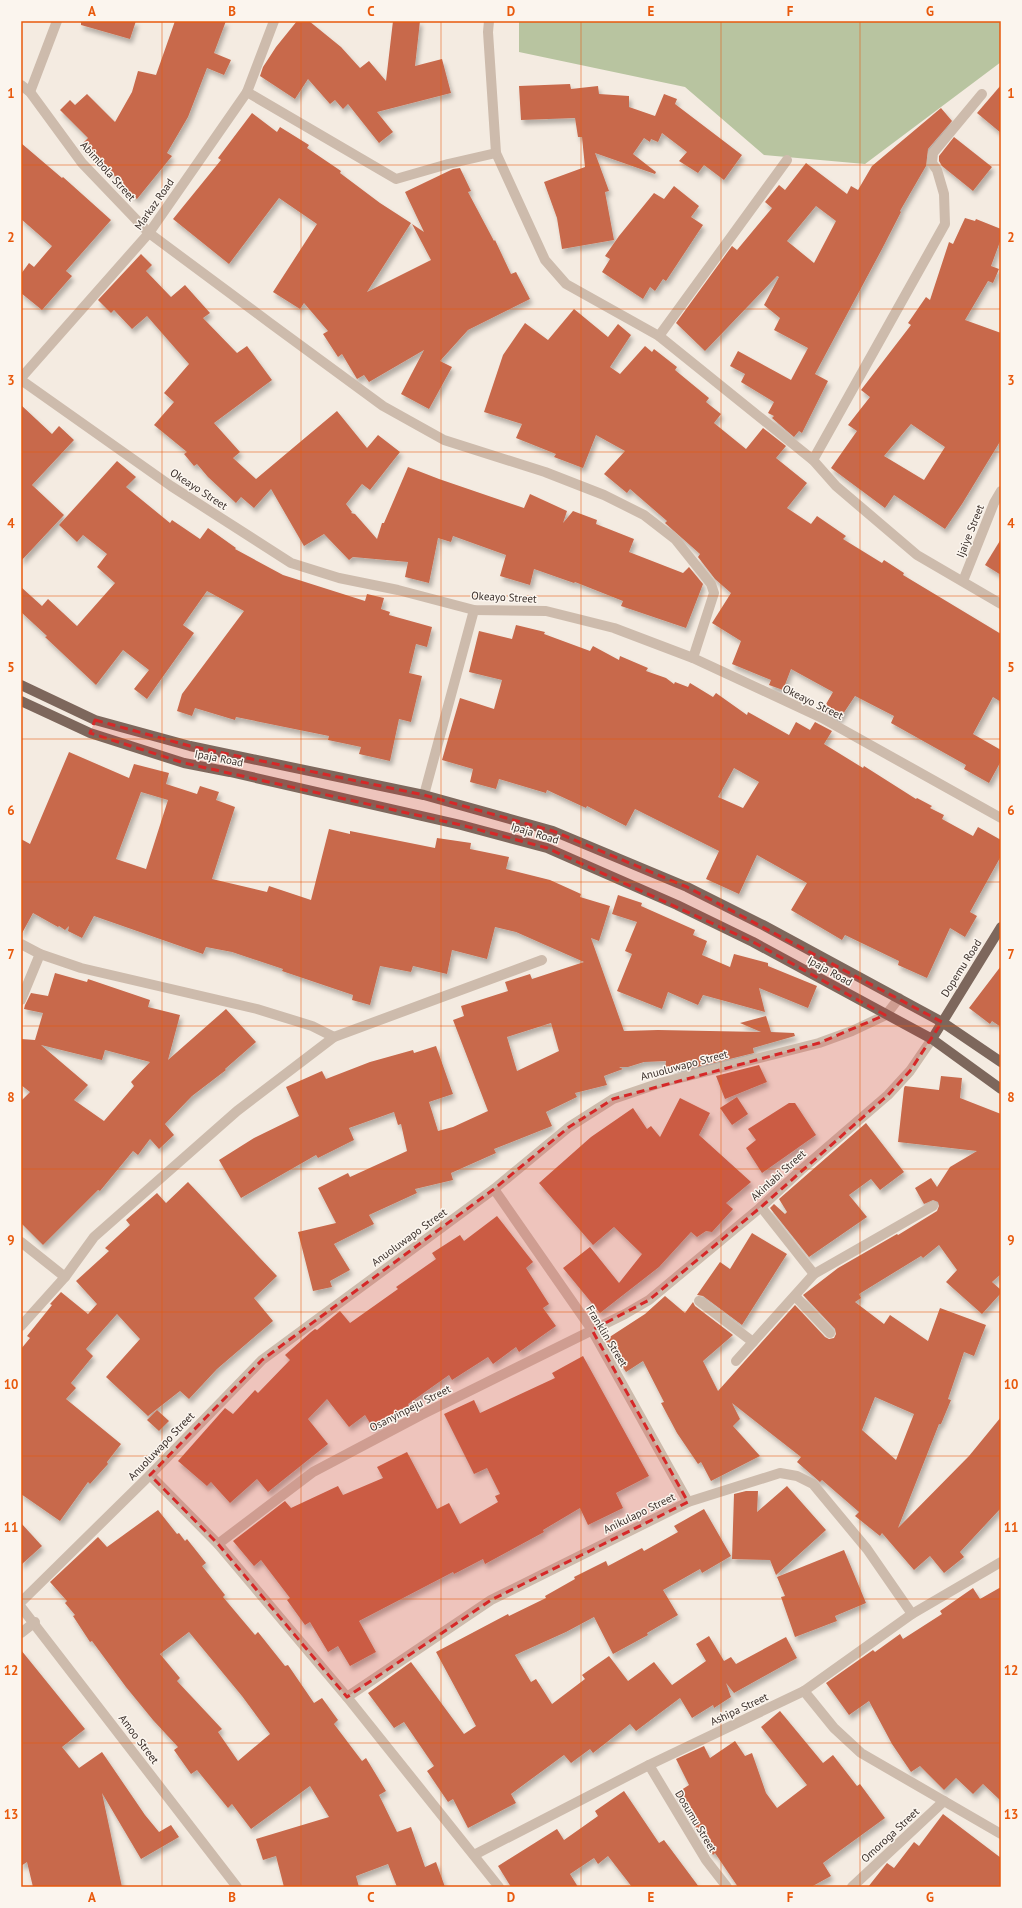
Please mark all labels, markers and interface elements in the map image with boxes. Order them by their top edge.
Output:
text: A [88,3,96,20]
text: B [228,3,236,20]
text: C [367,3,375,20]
text: D [507,3,515,20]
text: E [648,3,655,20]
text: F [787,3,794,20]
text: G [926,3,934,20]
text: 1 [7,85,15,102]
text: 1 [1007,85,1015,102]
street label: Abimbola Street [77,138,139,204]
street label: Markaz Road [131,176,177,232]
text: 2 [7,229,15,246]
text: 2 [1007,229,1015,246]
text: 3 [7,372,15,389]
text: 3 [1007,372,1015,389]
street label: Okeayo Street [168,465,231,513]
street label: Ijaiye Street [953,502,987,560]
text: 4 [7,515,15,532]
text: 4 [1007,515,1015,532]
street label: Okeayo Street [471,588,537,606]
text: 5 [7,659,15,676]
text: 5 [1007,659,1015,676]
street label: Okeayo Street [780,681,846,723]
street label: Ipaja Road [193,746,245,770]
text: 6 [7,802,15,819]
text: 6 [1007,802,1015,819]
street label: Ipaja Road [509,819,561,847]
street label: Dopemu Road [938,936,984,1000]
text: 7 [7,946,15,963]
text: 7 [1007,946,1015,963]
street label: Ipaja Road [805,953,855,989]
street label: Anuoluwapo Street [639,1047,729,1083]
text: 8 [7,1089,15,1106]
text: 8 [1007,1089,1015,1106]
street label: Akinlabi Street [748,1146,809,1203]
street label: Anuoluwapo Street [369,1205,450,1269]
text: 9 [7,1232,15,1249]
text: 9 [1007,1232,1015,1249]
street label: Franklin Street [583,1303,631,1370]
text: 10 [4,1376,18,1393]
text: 10 [1004,1376,1018,1393]
street label: Osanyinpeju Street [367,1381,453,1434]
street label: Anuoluwapo Street [125,1409,197,1483]
street label: Anikulapo Street [601,1489,677,1536]
text: 11 [4,1519,18,1536]
text: 11 [1004,1519,1018,1536]
text: 12 [4,1662,18,1679]
text: 12 [1004,1662,1018,1679]
street label: Ashipa Street [708,1689,771,1729]
street label: Amoo Street [116,1712,162,1767]
street label: Dosumu Street [672,1788,720,1855]
street label: Omoroga Street [858,1804,922,1865]
text: 13 [4,1806,18,1823]
text: 13 [1004,1806,1018,1823]
text: A [88,1889,96,1906]
text: B [228,1889,236,1906]
text: C [367,1889,375,1906]
text: D [507,1889,515,1906]
text: E [648,1889,655,1906]
text: F [787,1889,794,1906]
text: G [926,1889,934,1906]

